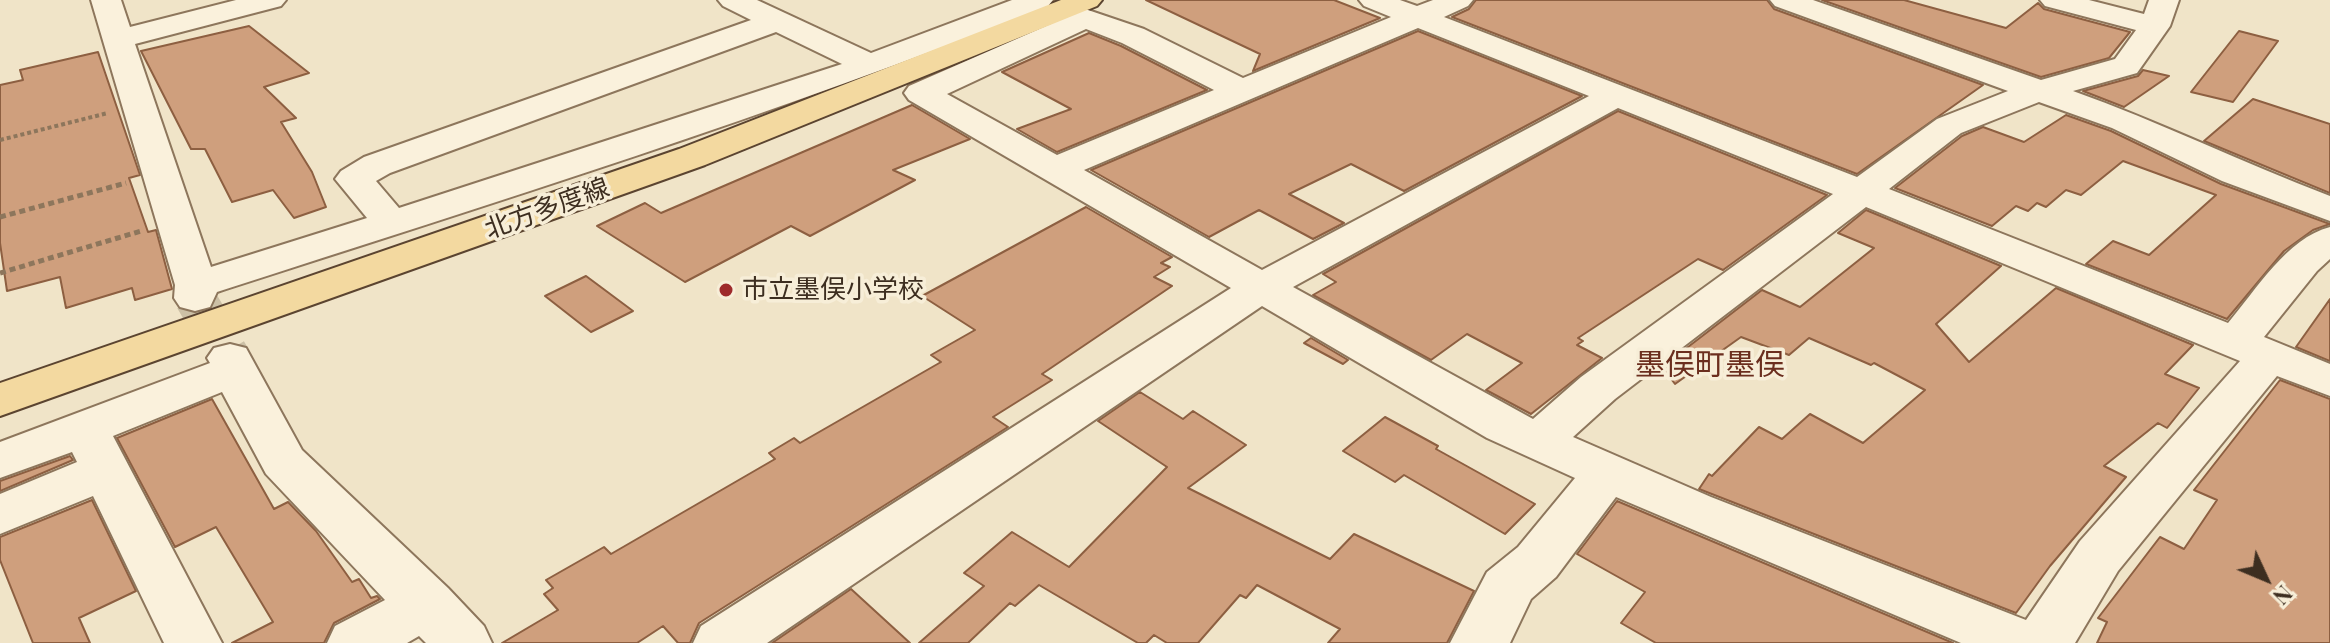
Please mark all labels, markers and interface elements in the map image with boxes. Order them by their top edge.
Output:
street label: 北方多度線 [481,172,613,246]
place label: 市立墨俣小学校 [742,274,924,306]
marker: 市立墨俣小学校 [717,281,735,299]
district label: 墨俣町墨俣 [1635,348,1785,384]
north arrow [2226,539,2306,619]
text: N [2267,580,2300,612]

